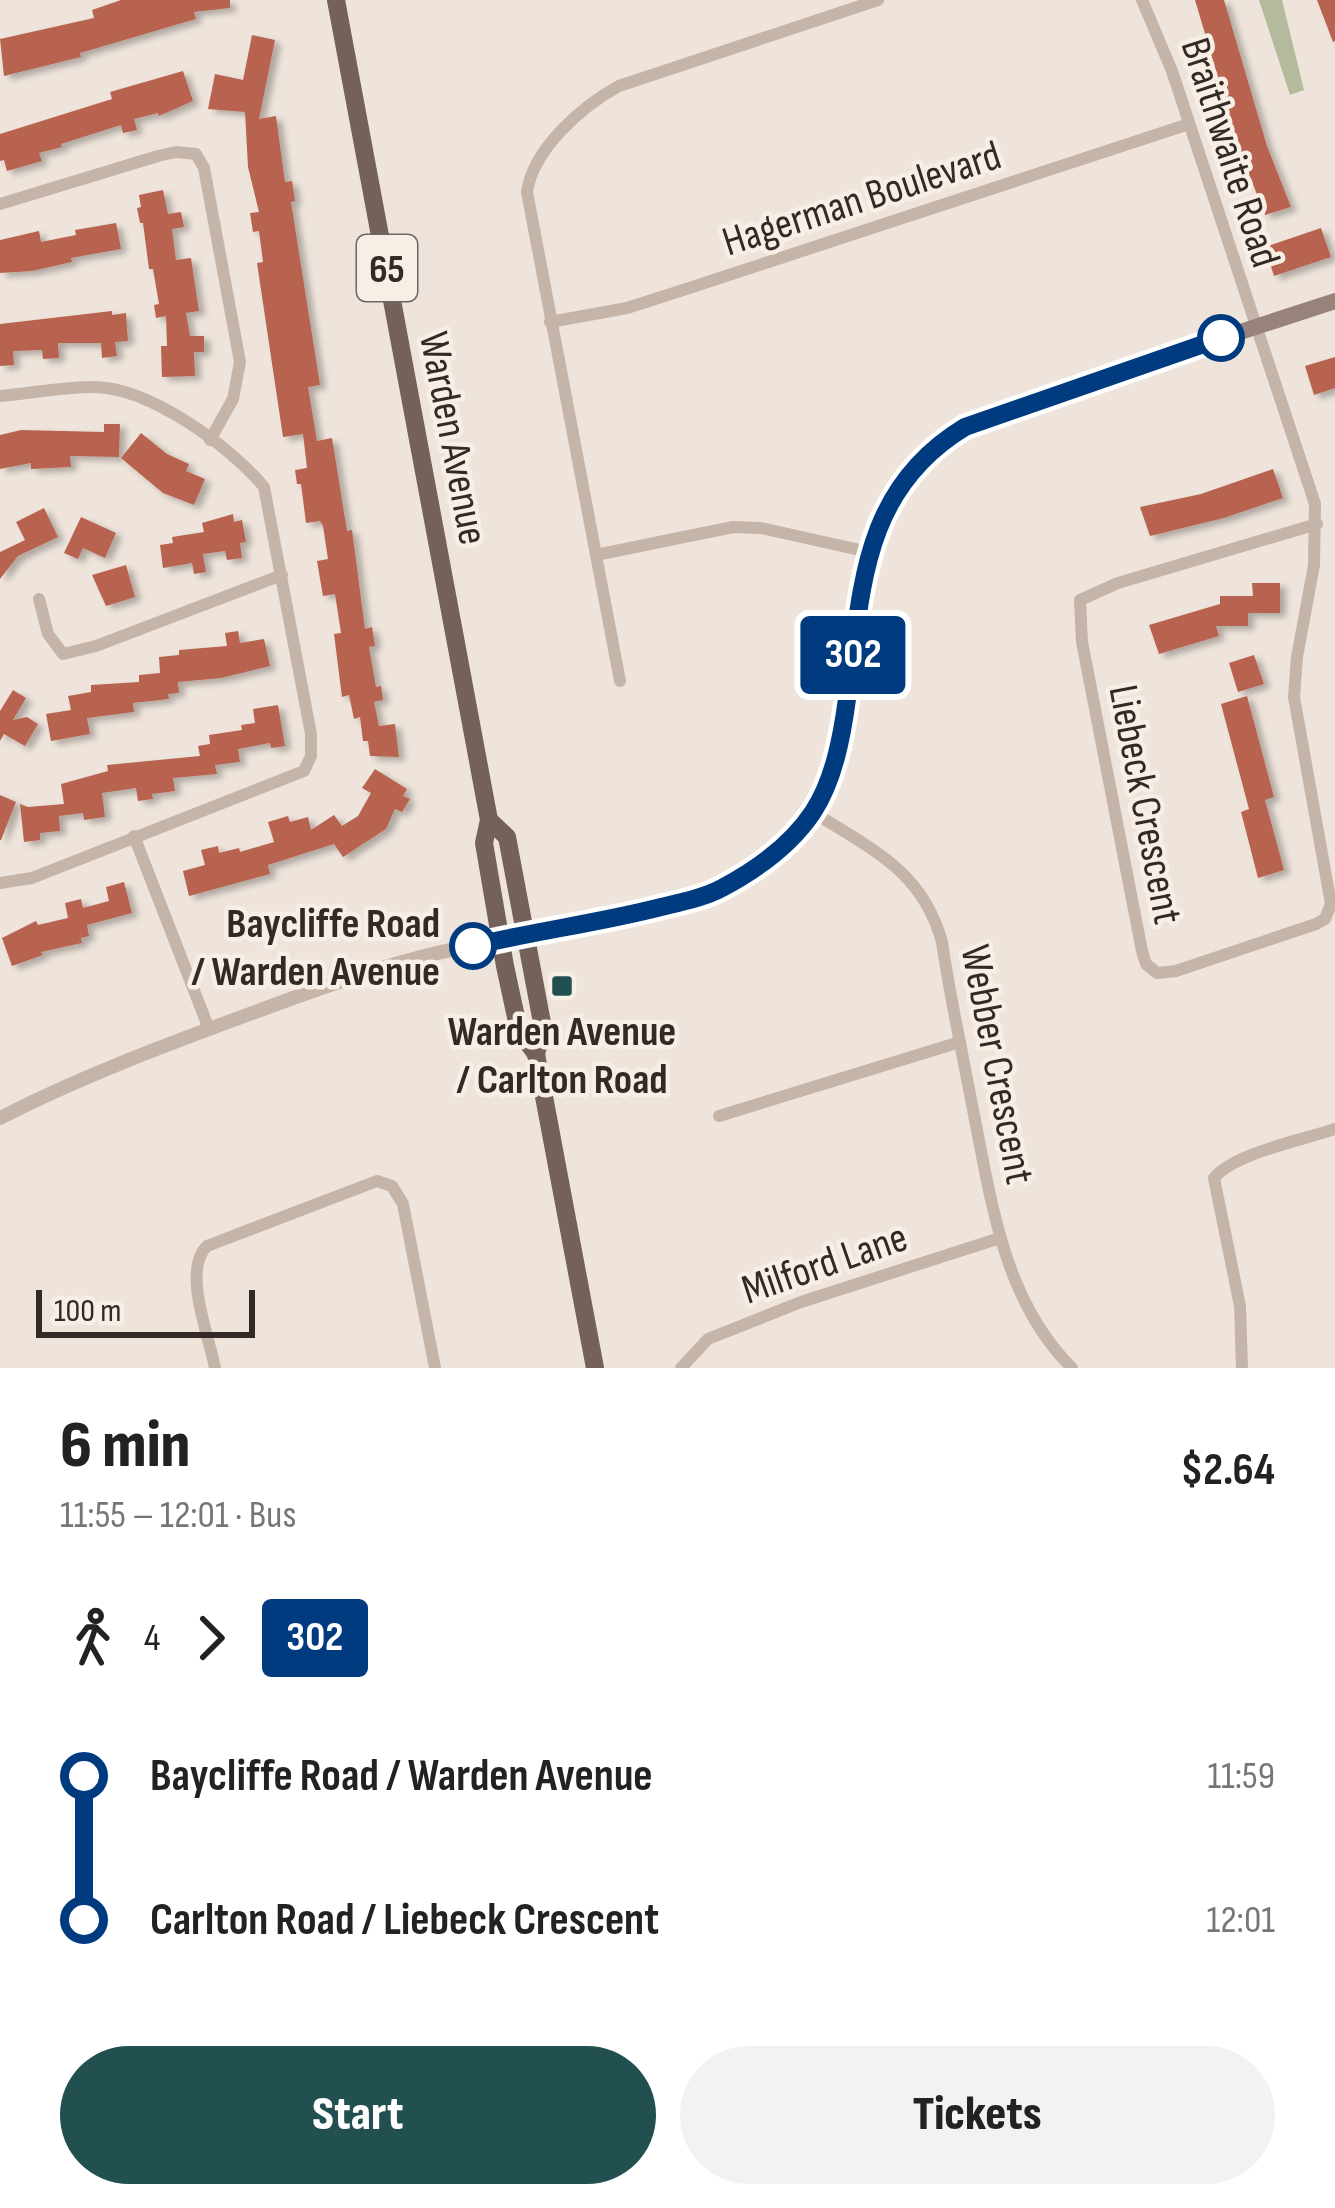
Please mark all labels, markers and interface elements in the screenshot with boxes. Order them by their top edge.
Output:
street label: Braithwaite Road [1169,32,1291,274]
street label: Hagerman Boulevard [716,130,1007,268]
road number: 65 [357,235,417,301]
unlabelled marker [1199,316,1243,360]
street label: Warden Avenue [407,328,498,549]
line badge: 302 [784,616,922,694]
text: 302 [824,629,882,680]
street label: Liebeck Crescent [1096,681,1193,928]
place label: Baycliffe Road / Warden Avenue [191,899,440,998]
marker: Baycliffe Road / Warden Avenue [451,924,495,968]
street label: Webber Crescent [948,941,1045,1188]
marker: Warden Avenue / Carlton Road [549,973,575,999]
place label: Warden Avenue / Carlton Road [448,1007,676,1106]
street label: Milford Lane [735,1212,914,1316]
scale bar [36,1284,255,1337]
text: 100 m [54,1291,121,1331]
text: 6 min [60,1407,190,1486]
text: $2.64 [1180,1443,1275,1498]
text: 11:55 – 12:01 · Bus [60,1492,296,1539]
icon: walk [60,1605,126,1671]
icon: forward [178,1605,244,1671]
text: 302 [286,1612,344,1663]
text: 4 [144,1615,160,1662]
text: Baycliffe Road / Warden Avenue [150,1749,653,1804]
text: 11:59 [1207,1753,1275,1800]
text: Carlton Road / Liebeck Crescent [150,1893,659,1948]
text: 12:01 [1206,1897,1275,1944]
button: Start [60,2046,656,2184]
button: Tickets [680,2046,1275,2184]

